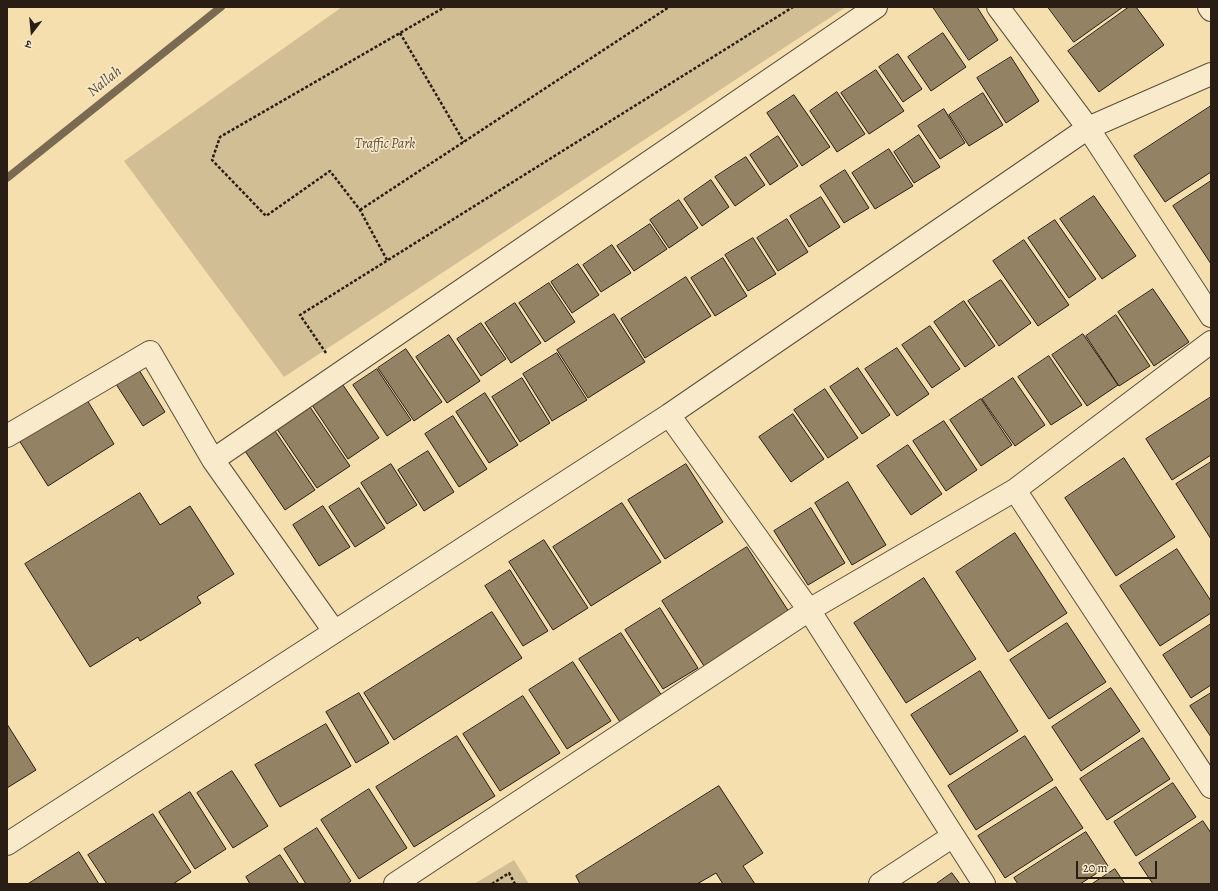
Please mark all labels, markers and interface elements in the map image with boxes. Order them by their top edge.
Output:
north arrow [12,12,52,52]
text: उ [24,36,33,52]
water label: Nallah [84,63,126,101]
park label: Traffic Park [355,137,415,153]
scale bar [1078,853,1159,879]
text: 20 m [1083,860,1107,876]

